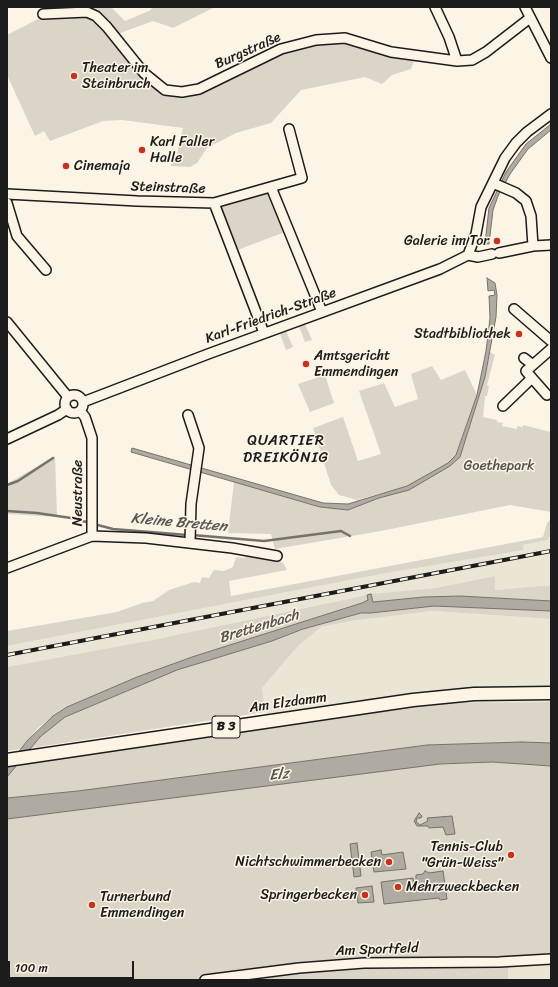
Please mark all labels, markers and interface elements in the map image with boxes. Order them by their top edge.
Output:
street label: Burgstraße [213,29,283,73]
place label: Theater im Steinbruch [82,60,151,92]
marker: Theater im Steinbruch [69,71,79,81]
place label: Karl Faller Halle [150,134,214,166]
marker: Karl Faller Halle [137,145,147,155]
place label: Cinemaja [74,158,130,174]
marker: Cinemaja [61,161,71,171]
street label: Steinstraße [130,178,206,198]
place label: Galerie im Tor [404,233,489,249]
marker: Galerie im Tor [492,236,502,246]
street label: Karl-Friedrich-Straße [203,284,339,348]
place label: Stadtbibliothek [414,326,511,342]
marker: Stadtbibliothek [514,329,524,339]
place label: Amtsgericht Emmendingen [314,348,398,380]
marker: Amtsgericht Emmendingen [301,359,311,369]
district label: QUARTIER DREIKÖNIG [244,432,328,467]
park label: Goethepark [464,458,534,474]
street label: Neustraße [70,460,86,526]
water label: Kleine Bretten [130,510,228,536]
water label: Brettenbach [217,606,301,648]
street label: Am Elzdamm [248,689,328,717]
road number: B 3 [212,716,240,738]
water label: Elz [268,765,290,785]
place label: Tennis-Club "Grün-Weiss" [421,839,503,872]
marker: Tennis-Club "Grün-Weiss" [506,850,516,860]
place label: Nichtschwimmerbecken [235,854,381,870]
marker: Nichtschwimmerbecken [384,857,394,867]
place label: Mehrzweckbecken [406,879,519,895]
marker: Mehrzweckbecken [393,882,403,892]
place label: Springerbecken [260,887,357,903]
place label: Turnerbund Emmendingen [100,889,184,922]
marker: Springerbecken [360,890,370,900]
marker: Turnerbund Emmendingen [87,900,97,910]
street label: Am Sportfeld [335,940,419,960]
scale bar [10,953,136,979]
text: 100 m [15,957,48,979]

